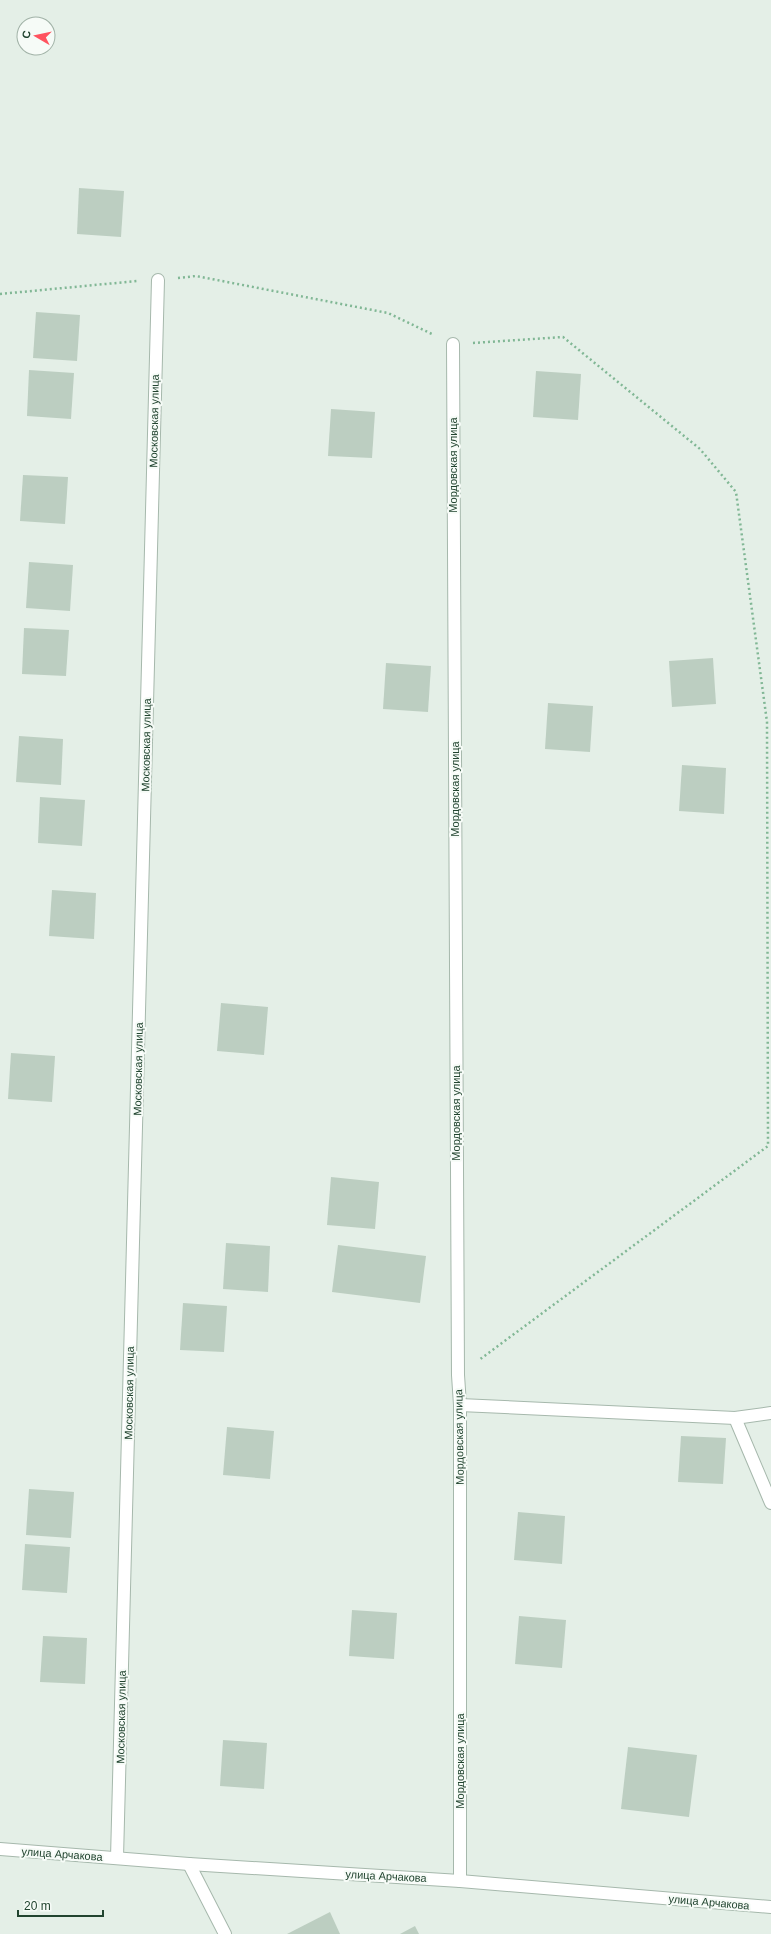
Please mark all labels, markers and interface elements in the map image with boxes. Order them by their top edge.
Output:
north arrow [16,16,56,56]
text: С [20,30,33,39]
street label: Московская улица [147,373,161,468]
street label: Мордовская улица [447,416,459,513]
street label: Московская улица [139,697,153,792]
street label: Мордовская улица [449,740,461,837]
street label: Московская улица [131,1021,145,1116]
street label: Мордовская улица [450,1064,462,1161]
street label: Московская улица [122,1345,136,1440]
street label: Мордовская улица [452,1388,466,1485]
street label: Московская улица [114,1669,128,1764]
street label: Мордовская улица [454,1712,466,1809]
street label: улица Арчакова [21,1845,104,1863]
street label: улица Арчакова [345,1868,428,1884]
scale bar [18,1892,103,1918]
street label: улица Арчакова [668,1892,751,1912]
text: 20 m [24,1899,51,1913]

